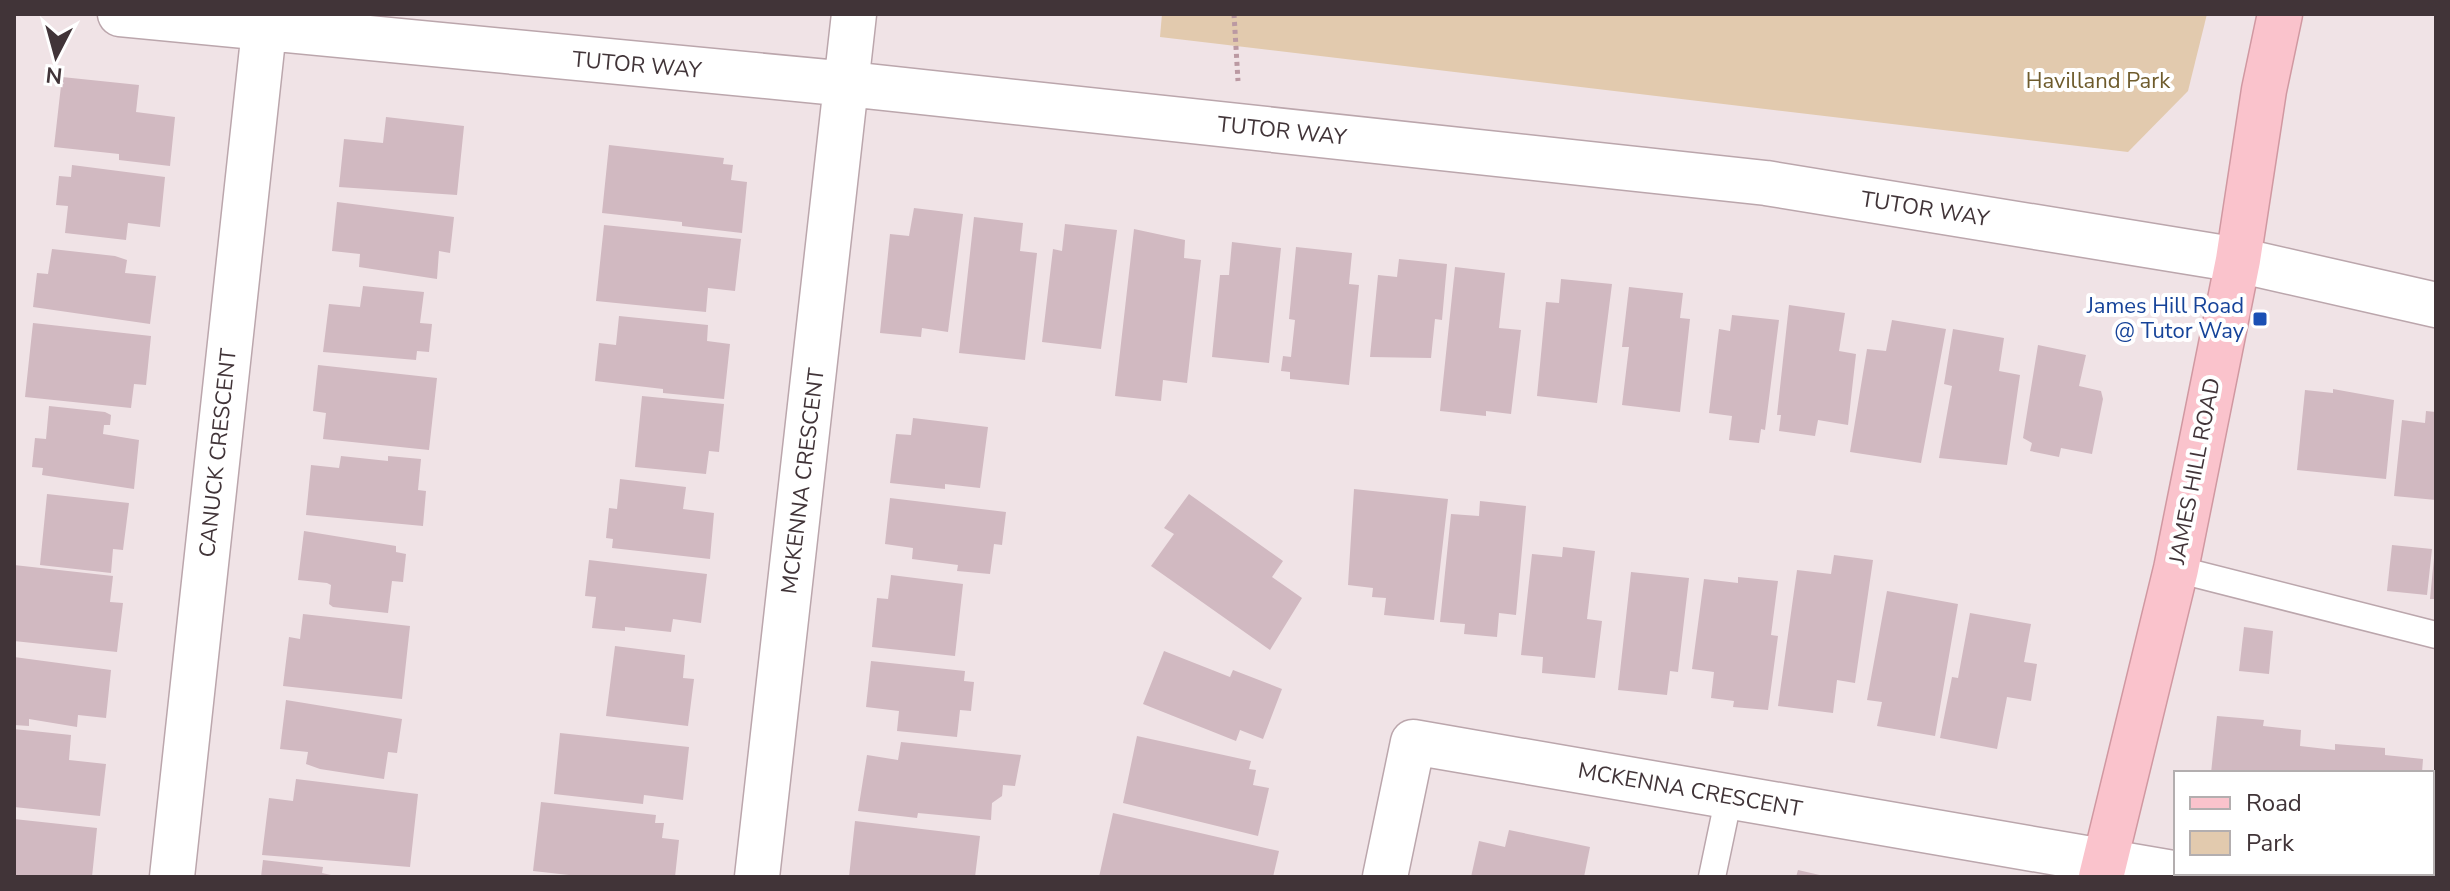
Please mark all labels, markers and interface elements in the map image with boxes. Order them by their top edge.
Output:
north arrow [16,16,96,96]
street label: TUTOR WAY [571,44,704,86]
text: N [44,59,64,91]
park label: Havilland Park [2026,66,2171,96]
street label: TUTOR WAY [1216,109,1349,153]
street label: TUTOR WAY [1859,184,1992,234]
place label: James Hill Road @ Tutor Way [2086,291,2245,346]
marker: James Hill Road @ Tutor Way [2251,310,2269,328]
street label: CANUCK CRESCENT [192,346,244,559]
street label: MCKENNA CRESCENT [774,366,832,596]
street label: JAMES HILL ROAD [2162,375,2228,568]
street label: MCKENNA CRESCENT [1575,755,1805,825]
legend [2174,771,2434,875]
text: Road [2246,787,2302,819]
text: Park [2246,827,2295,859]

